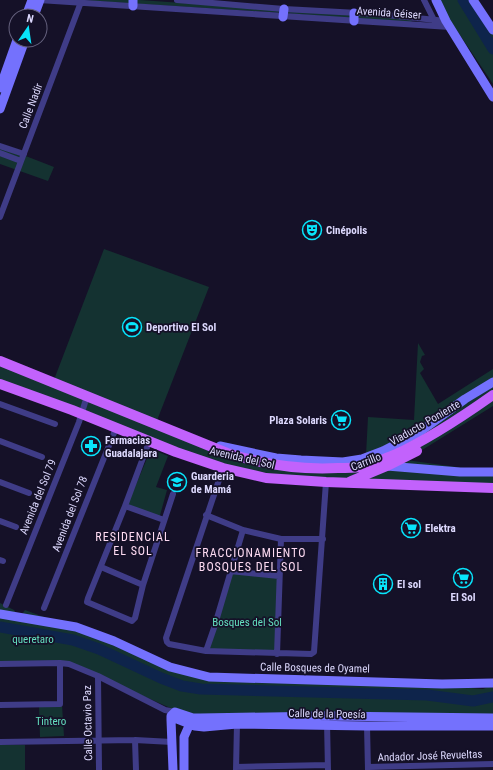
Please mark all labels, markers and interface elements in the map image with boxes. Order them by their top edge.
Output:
street label: Avenida Géiser [356,4,422,22]
north arrow [8,8,48,48]
text: N [25,12,35,26]
street label: Calle Nadir [16,81,46,131]
theatre icon: Cinépolis [301,219,323,241]
place label: Cinépolis [326,224,367,237]
sports icon: Deportivo El Sol [121,316,143,338]
place label: Deportivo El Sol [146,321,216,334]
street label: Viaducto Poniente [387,398,463,448]
supermarket icon: Plaza Solaris [330,409,352,431]
place label: Plaza Solaris [269,414,327,427]
place label: Farmacias Guadalajara [105,434,157,460]
pharmacy icon: Farmacias Guadalajara [80,435,102,457]
street label: Avenida del Sol [208,444,276,472]
street label: Carrillo [349,450,383,474]
street label: Avenida del Sol 79 [17,458,59,536]
place label: Guarderia de Mamá [191,470,234,496]
school or university icon: Guarderia de Mamá [166,471,188,493]
street label: Avenida del Sol 78 [50,474,90,554]
supermarket icon: Elektra [400,517,422,539]
place label: Elektra [425,522,456,535]
district label: RESIDENCIAL EL SOL [95,530,171,558]
district label: FRACCIONAMIENTO BOSQUES DEL SOL [196,546,306,574]
supermarket icon: El Sol [452,567,474,589]
building icon: El sol [372,573,394,595]
place label: El sol [397,578,421,591]
place label: El Sol [451,591,476,604]
park label: Bosques del Sol [212,616,282,629]
park label: queretaro [12,633,54,646]
street label: Calle Bosques de Oyamel [260,661,370,675]
street label: Calle Octavio Paz [81,685,95,761]
street label: Calle de la Poesía [288,707,366,721]
park label: Tintero [36,715,67,728]
street label: Andador José Revueltas [377,748,483,764]

